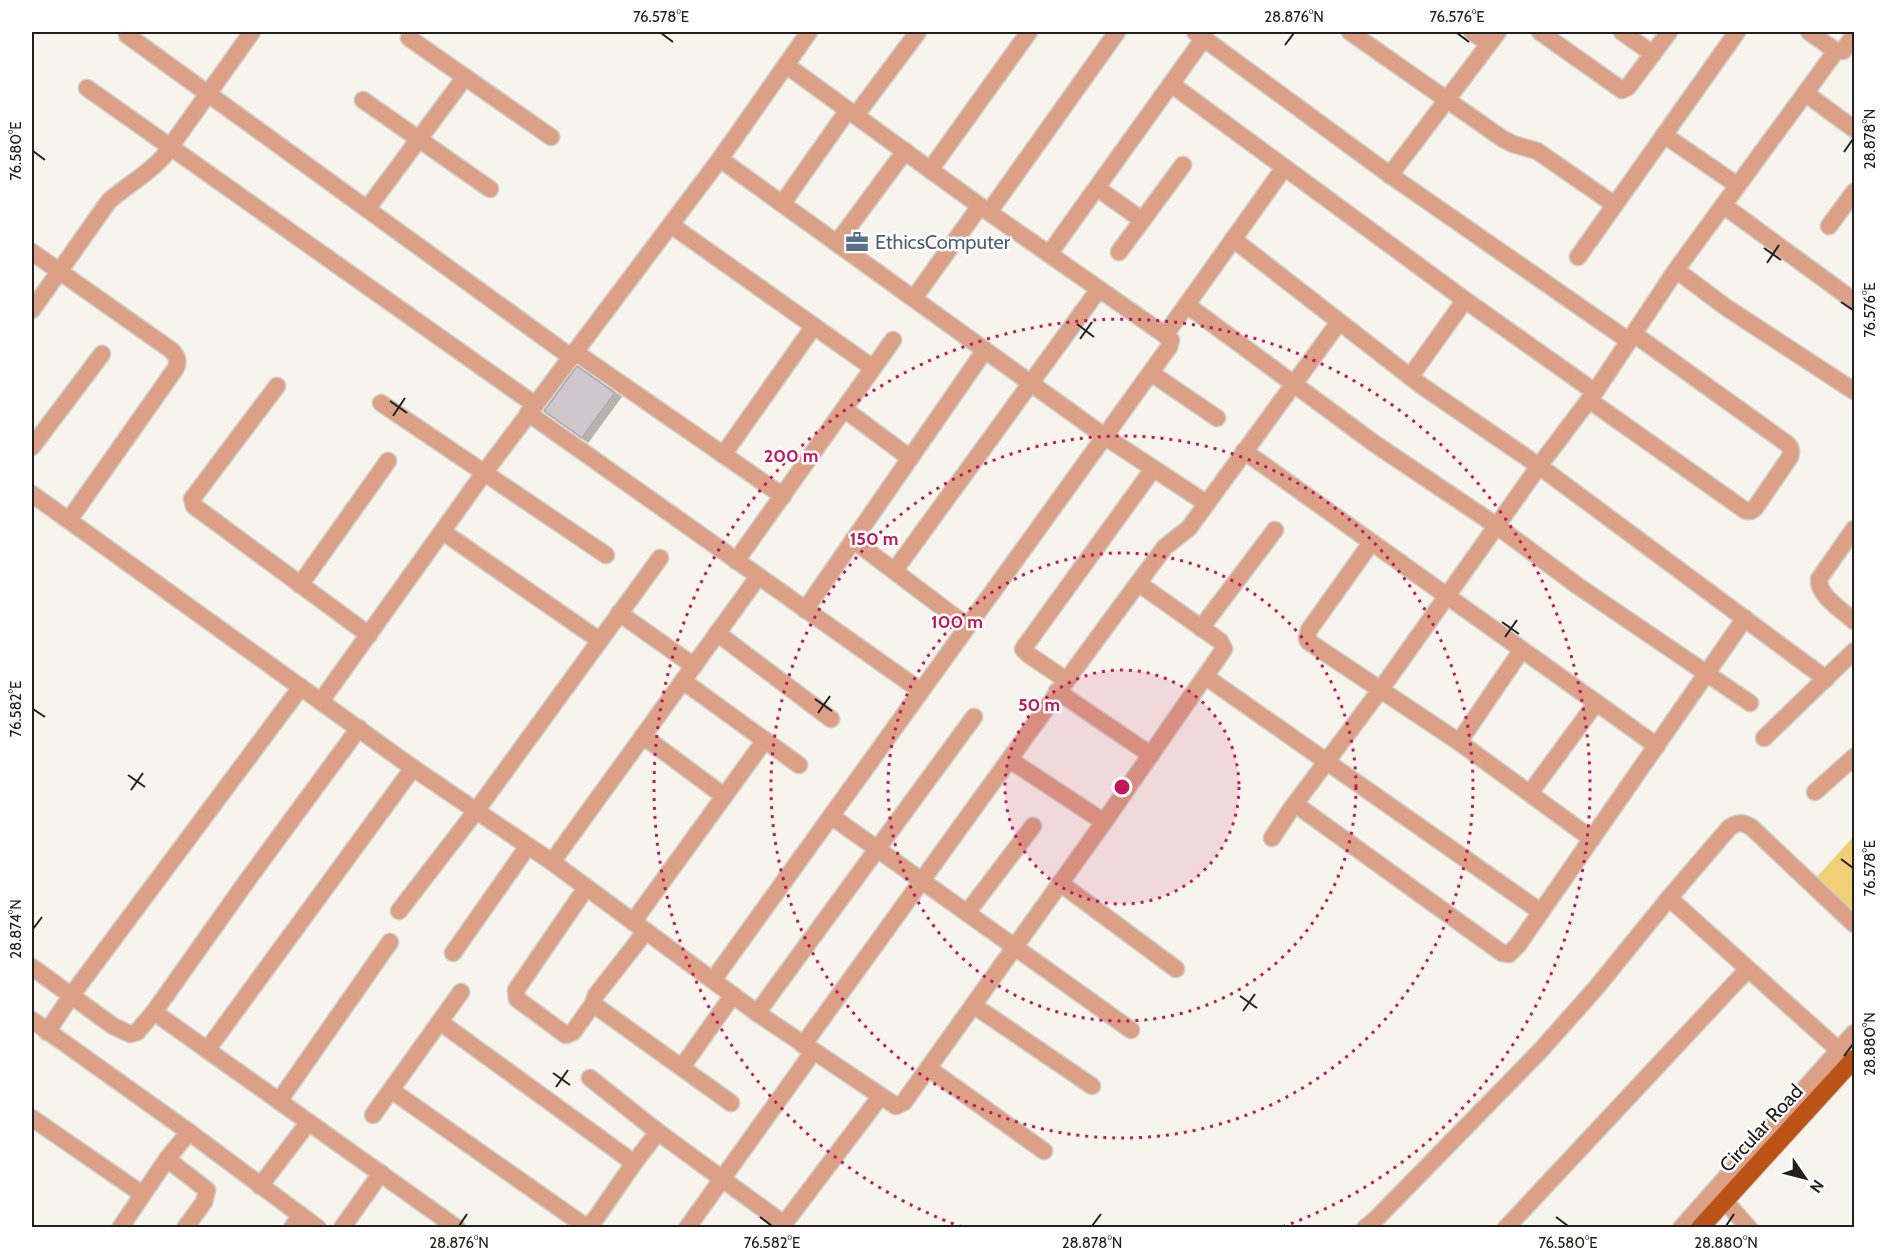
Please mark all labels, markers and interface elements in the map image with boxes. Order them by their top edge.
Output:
text: 76.578°E [633,8,689,26]
text: 28.876°N [1264,8,1324,26]
text: 76.576°E [1429,8,1485,26]
text: 28.878°N [1861,109,1879,169]
text: 76.580°E [7,121,25,181]
office icon: EthicsComputer [844,229,870,255]
place label: EthicsComputer [875,230,1011,254]
text: 76.576°E [1861,282,1879,338]
text: 200 m [764,445,818,467]
text: 150 m [850,528,898,550]
text: 100 m [931,611,983,633]
text: 76.582°E [7,681,25,737]
text: 50 m [1018,694,1060,716]
centre of rings [1112,777,1132,797]
text: 76.578°E [1861,840,1879,896]
text: 28.874°N [7,899,25,959]
text: 28.880°N [1861,1012,1879,1076]
street label: Circular Road [1714,1079,1808,1177]
north arrow [1775,1148,1835,1208]
text: N [1806,1176,1828,1196]
text: 28.876°N [429,1234,489,1252]
text: 76.582°E [744,1234,800,1252]
text: 28.878°N [1062,1234,1122,1252]
text: 76.580°E [1538,1234,1598,1252]
text: 28.880°N [1694,1234,1758,1252]

